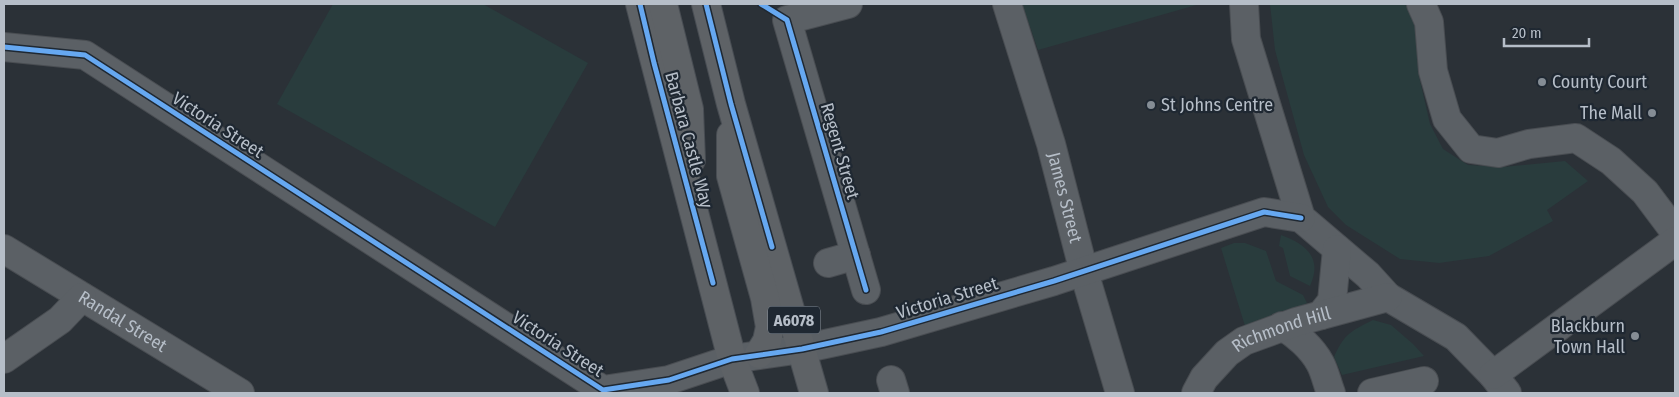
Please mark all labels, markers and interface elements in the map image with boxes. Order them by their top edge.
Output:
scale bar [1504,15,1589,47]
text: 20 m [1512,24,1542,42]
street label: Barbara Castle Way [660,69,718,211]
place label: County Court [1552,71,1647,93]
marker: County Court [1536,76,1548,88]
street label: Victoria Street [168,87,268,163]
place label: St Johns Centre [1161,94,1273,116]
marker: St Johns Centre [1145,99,1157,111]
street label: Regent Street [816,100,864,202]
place label: The Mall [1580,102,1642,124]
marker: The Mall [1646,107,1658,119]
street label: James Street [1043,150,1087,245]
street label: Victoria Street [894,272,1000,324]
street label: Randal Street [74,286,171,357]
street label: Richmond Hill [1228,302,1333,357]
street label: Victoria Street [508,306,608,382]
road number: A6078 [768,306,820,334]
place label: Blackburn Town Hall [1551,315,1625,358]
marker: Blackburn Town Hall [1629,330,1641,342]

